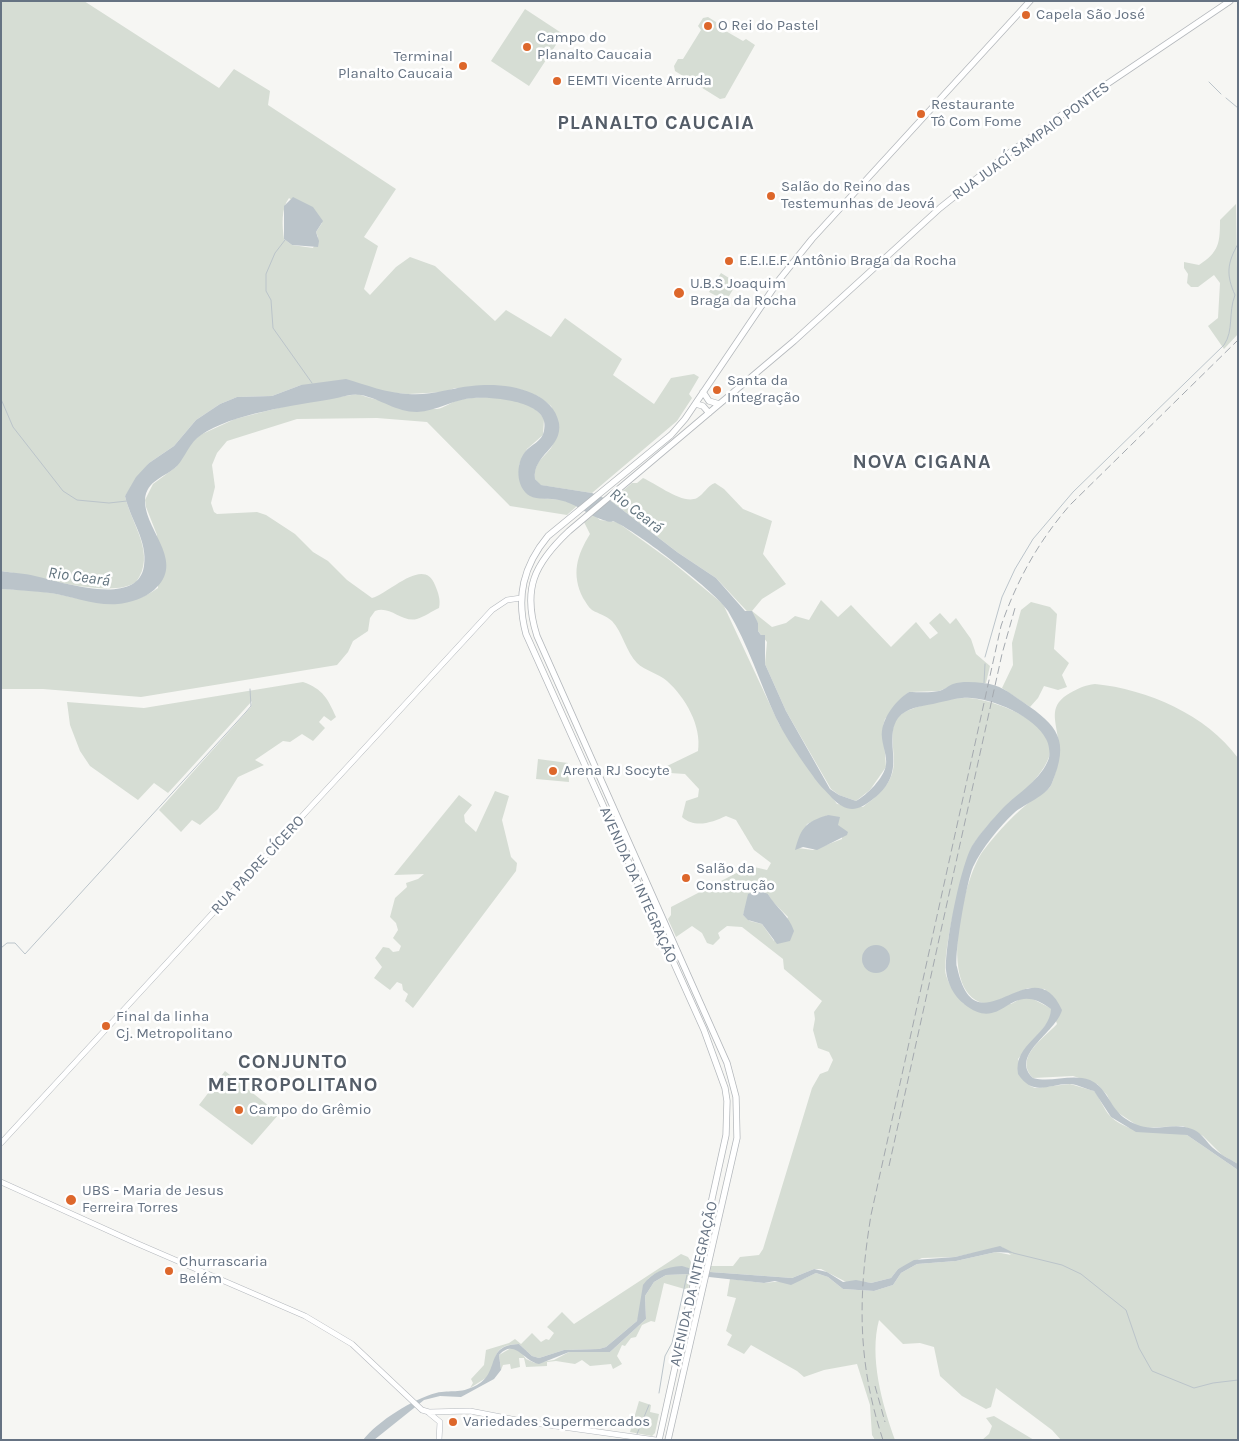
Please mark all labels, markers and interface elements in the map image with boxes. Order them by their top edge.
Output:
place label: Capela São José [1036,6,1145,24]
marker: Capela São José [1020,9,1032,21]
place label: O Rei do Pastel [718,17,819,35]
marker: O Rei do Pastel [702,20,714,32]
place label: Campo do Planalto Caucaia [537,29,652,64]
marker: Campo do Planalto Caucaia [521,41,533,53]
place label: Terminal Planalto Caucaia [338,48,453,83]
marker: Terminal Planalto Caucaia [457,60,469,72]
place label: EEMTI Vicente Arruda [567,72,712,90]
marker: EEMTI Vicente Arruda [551,75,563,87]
street label: RUA JUACÍ SAMPAIO PONTES [949,78,1113,204]
place label: Restaurante Tô Com Fome [931,96,1021,131]
marker: Restaurante Tô Com Fome [915,108,927,120]
district label: PLANALTO CAUCAIA [555,111,757,135]
place label: Salão do Reino das Testemunhas de Jeová [781,178,935,213]
marker: Salão do Reino das Testemunhas de Jeová [765,190,777,202]
place label: E.E.I.E.F. Antônio Braga da Rocha [739,252,957,270]
marker: E.E.I.E.F. Antônio Braga da Rocha [723,255,735,267]
place label: U.B.S Joaquim Braga da Rocha [690,275,796,310]
marker: U.B.S Joaquim Braga da Rocha [672,286,686,300]
place label: Santa da Integração [727,372,800,407]
marker: Santa da Integração [711,384,723,396]
district label: NOVA CIGANA [851,450,993,474]
water label: Rio Ceará [606,484,666,538]
water label: Rio Ceará [47,563,111,591]
place label: Arena RJ Socyte [563,762,670,780]
marker: Arena RJ Socyte [547,765,559,777]
street label: AVENIDA DA INTEGRAÇÃO [595,804,681,966]
street label: RUA PADRE CÍCERO [208,812,308,918]
place label: Salão da Construção [696,860,775,895]
marker: Salão da Construção [680,872,692,884]
place label: Final da linha Cj. Metropolitano [116,1008,233,1043]
marker: Final da linha Cj. Metropolitano [100,1020,112,1032]
district label: CONJUNTO METROPOLITANO [206,1050,380,1097]
place label: Campo do Grêmio [249,1101,371,1119]
marker: Campo do Grêmio [233,1104,245,1116]
place label: UBS - Maria de Jesus Ferreira Torres [82,1182,224,1217]
marker: UBS - Maria de Jesus Ferreira Torres [64,1193,78,1207]
street label: AVENIDA DA INTEGRAÇÃO [666,1200,722,1368]
place label: Churrascaria Belém [179,1253,267,1288]
marker: Churrascaria Belém [163,1265,175,1277]
place label: Variedades Supermercados [463,1413,650,1431]
marker: Variedades Supermercados [447,1416,459,1428]

